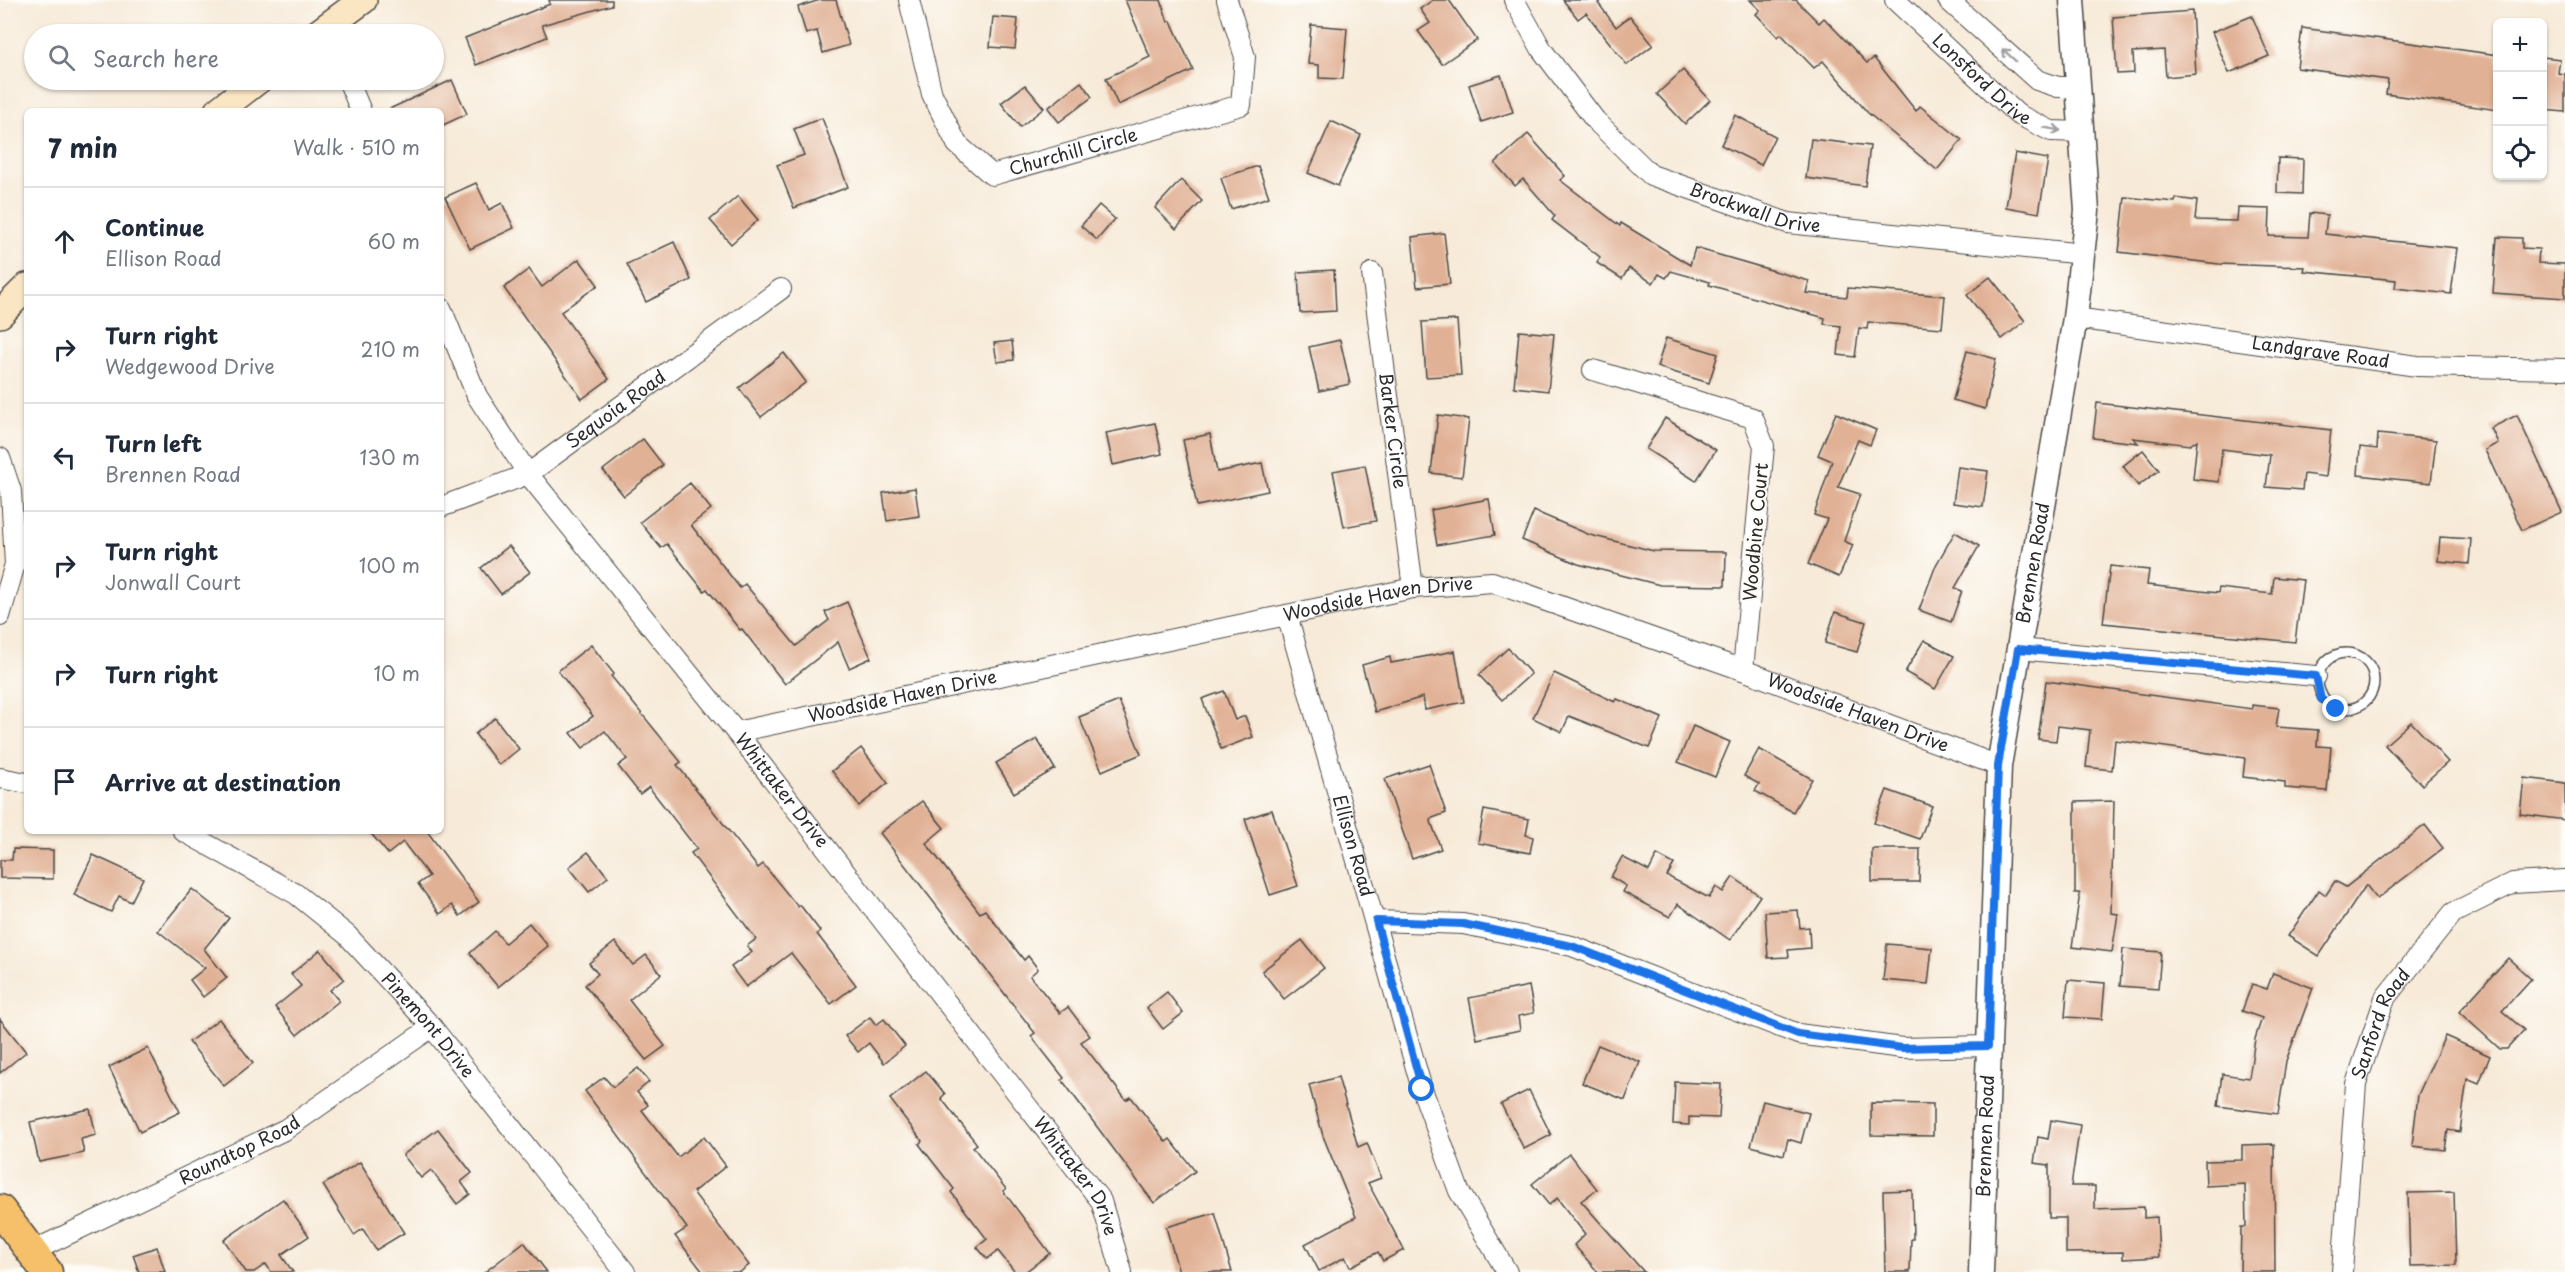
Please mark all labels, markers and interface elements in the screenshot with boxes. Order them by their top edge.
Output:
map controls [2493,18,2547,180]
button: + [2493,18,2547,72]
search box [24,24,444,90]
street label: Lonsford Drive [1927,26,2037,131]
icon: search [45,41,78,74]
text: Search here [93,41,219,74]
one-way arrow [2002,48,2017,62]
button: − [2493,72,2547,126]
street label: Churchill Circle [1006,120,1140,182]
one-way arrow [2042,124,2061,135]
button: locate [2493,126,2547,180]
text: 7 min [48,128,118,167]
text: Walk · 510 m [293,132,420,162]
street label: Brockwall Drive [1686,174,1822,238]
text: Continue [105,210,204,243]
icon: ahead [48,225,81,258]
text: 60 m [368,226,420,256]
text: Ellison Road [105,243,222,273]
text: Turn right [105,318,218,351]
street label: Landgrave Road [2250,328,2391,374]
icon: right [48,333,81,366]
text: 210 m [361,334,420,364]
text: Wedgewood Drive [105,351,275,381]
street label: Sequoia Road [559,363,671,454]
street label: Barker Circle [1373,371,1415,490]
text: Turn left [105,426,202,459]
icon: left [48,441,81,474]
text: 130 m [360,442,420,472]
text: Brennen Road [105,459,241,489]
street label: Woodbine Court [1735,461,1774,602]
street label: Brennen Road [2008,500,2055,626]
text: Turn right [105,534,218,567]
icon: right [48,549,81,582]
text: 100 m [359,550,420,580]
text: Jonwall Court [105,567,241,597]
street label: Woodside Haven Drive [1280,568,1474,627]
icon: right [48,657,81,690]
text: Turn right [105,657,218,690]
text: 10 m [373,658,420,688]
street label: Woodside Haven Drive [805,662,999,728]
street label: Woodside Haven Drive [1764,665,1953,758]
route end [2322,695,2348,721]
street label: Whittaker Drive [730,727,836,853]
icon: arrive [48,765,81,798]
text: Arrive at destination [105,765,341,798]
street label: Ellison Road [1327,791,1382,900]
street label: Sanford Road [2344,962,2416,1082]
street label: Pinemont Drive [376,965,482,1083]
street label: Brennen Road [1969,1074,2000,1198]
route start [1408,1075,1434,1101]
street label: Roundtop Road [174,1108,305,1191]
street label: Whittaker Drive [1028,1110,1125,1238]

